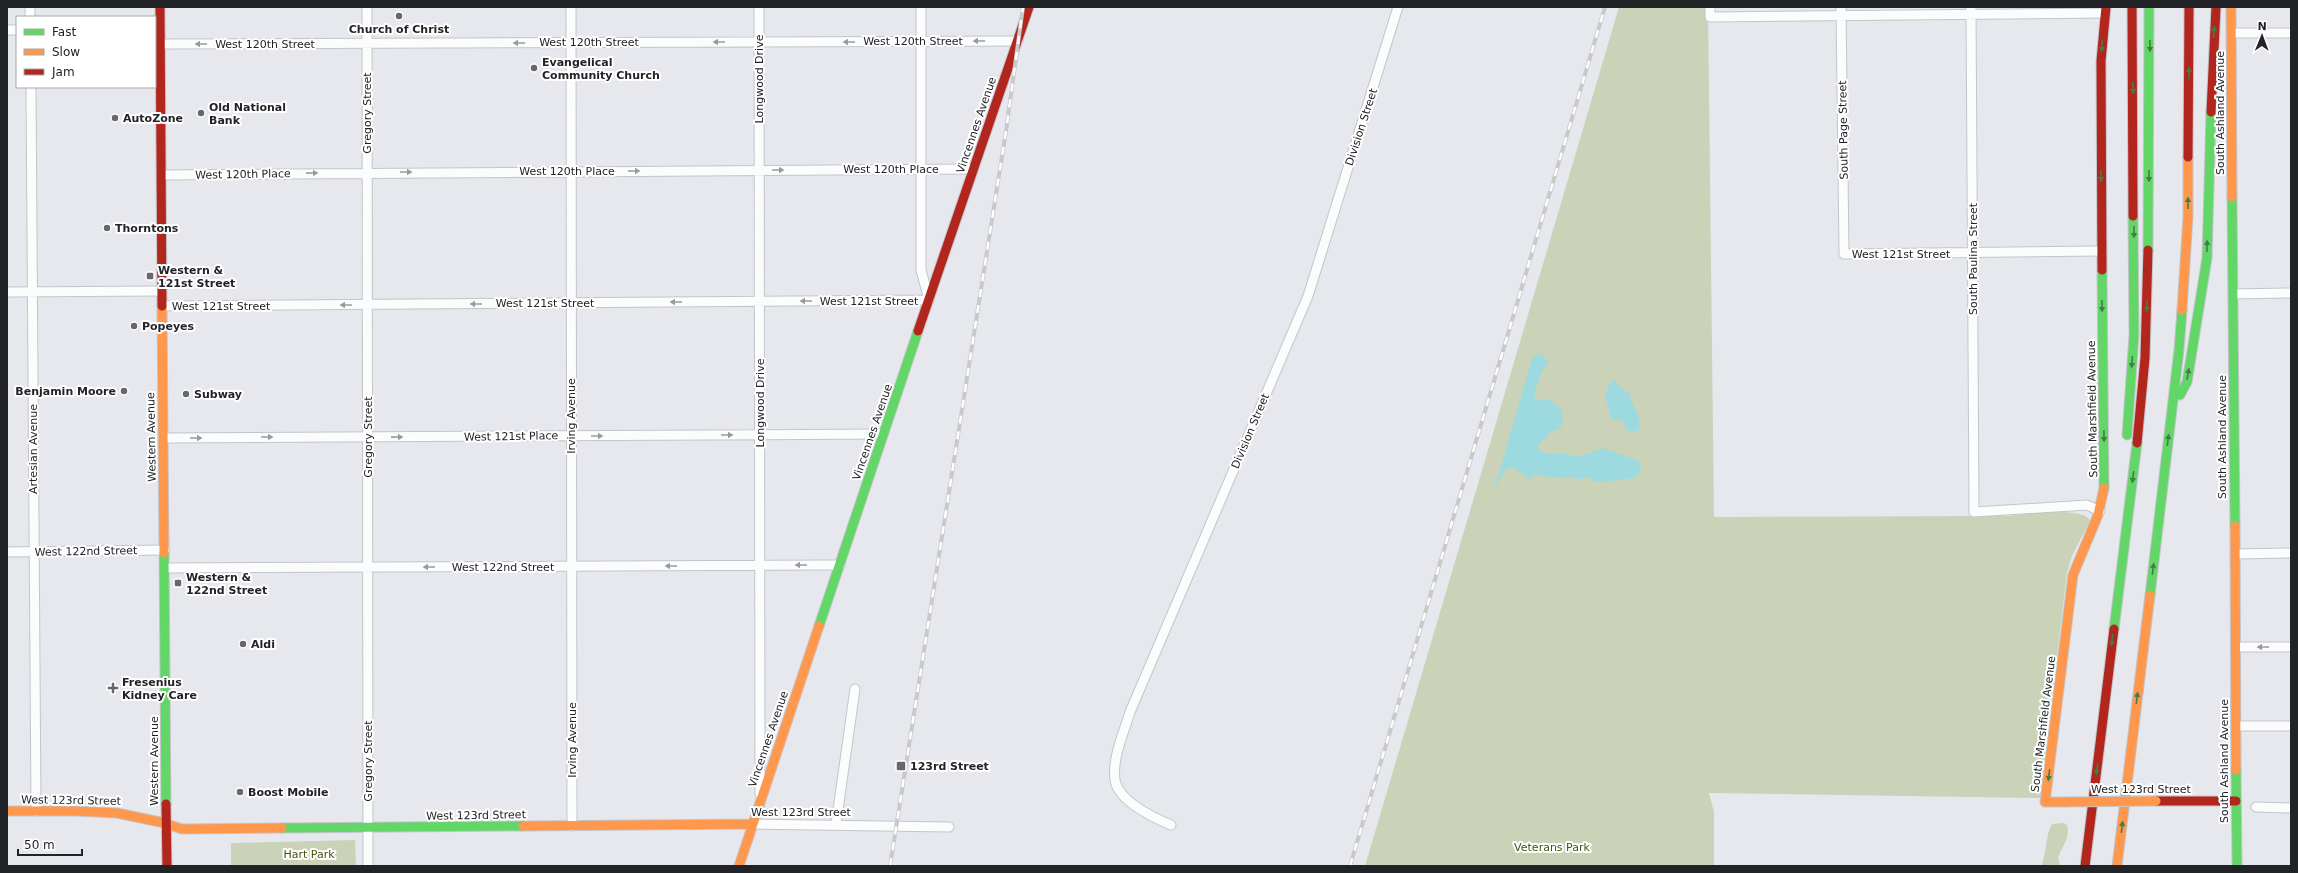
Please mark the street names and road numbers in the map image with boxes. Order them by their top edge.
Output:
street label: Longwood Drive [753,34,766,123]
street label: West 120th Street [863,35,964,48]
street label: West 120th Street [539,36,640,49]
street label: West 120th Street [215,38,316,51]
street label: South Ashland Avenue [2214,51,2227,175]
street label: Gregory Street [361,72,374,154]
street label: Vincennes Avenue [954,75,999,175]
street label: South Page Street [1836,80,1851,180]
street label: Division Street [1343,86,1380,167]
street label: West 120th Place [843,163,939,176]
street label: West 120th Place [519,165,615,178]
street label: West 120th Place [195,167,291,182]
street label: South Paulina Street [1967,202,1980,315]
street label: West 121st Street [1852,248,1951,261]
street label: West 121st Street [820,295,919,308]
street label: West 121st Street [496,297,595,310]
street label: West 121st Street [172,300,271,313]
street label: South Marshfield Avenue [2085,340,2100,478]
street label: Longwood Drive [754,358,767,447]
street label: South Ashland Avenue [2216,375,2229,499]
street label: Irving Avenue [565,378,578,454]
street label: Vincennes Avenue [850,382,895,482]
street label: Division Street [1229,391,1272,471]
street label: Western Avenue [144,392,159,482]
street label: Gregory Street [362,396,375,478]
street label: Artesian Avenue [27,404,40,494]
street label: West 121st Place [464,429,559,444]
street label: West 122nd Street [35,544,138,559]
street label: West 122nd Street [452,561,555,574]
street label: South Marshfield Avenue [2029,655,2058,793]
street label: Vincennes Avenue [746,689,791,789]
street label: South Ashland Avenue [2218,699,2231,823]
street label: Irving Avenue [566,702,579,778]
street label: Western Avenue [148,716,161,806]
street label: Gregory Street [362,720,375,802]
street label: West 123rd Street [2091,783,2192,796]
street label: West 123rd Street [21,793,122,808]
street label: West 123rd Street [751,806,852,819]
street label: West 123rd Street [426,808,527,823]

